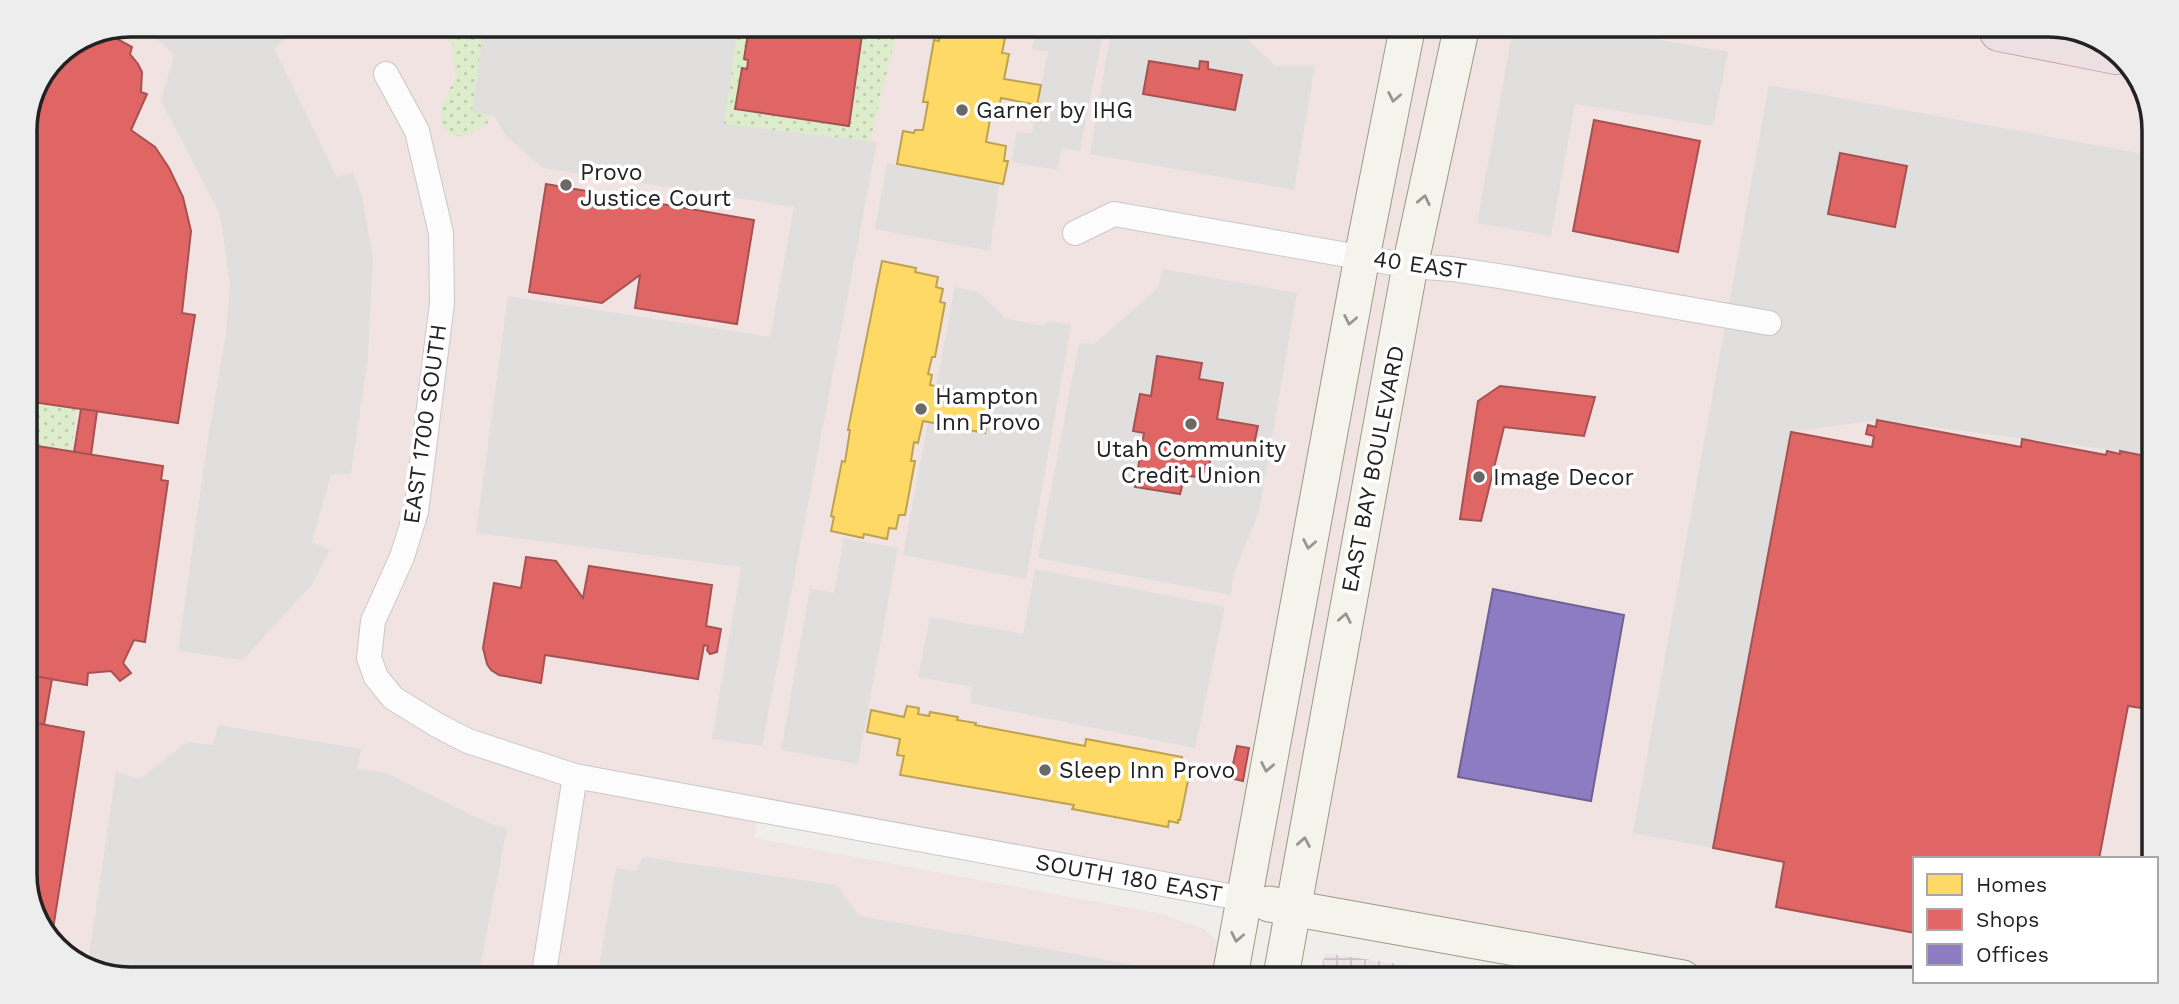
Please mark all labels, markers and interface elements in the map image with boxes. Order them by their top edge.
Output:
one-way arrow [1387,91,1402,103]
place label: Garner by IHG [976,97,1133,124]
marker: Garner by IHG [954,102,970,118]
place label: Provo Justice Court [580,159,731,212]
marker: Provo Justice Court [558,177,574,193]
one-way arrow [1416,194,1431,206]
street label: 40 EAST [1372,245,1468,285]
one-way arrow [1343,314,1358,326]
street label: EAST 1700 SOUTH [398,322,452,526]
street label: EAST BAY BOULEVARD [1336,343,1410,595]
place label: Hampton Inn Provo [935,383,1041,436]
marker: Hampton Inn Provo [913,401,929,417]
marker: Utah Community Credit Union [1183,416,1199,432]
place label: Utah Community Credit Union [1096,436,1286,489]
place label: Image Decor [1493,464,1634,491]
marker: Image Decor [1471,469,1487,485]
one-way arrow [1302,538,1317,550]
one-way arrow [1337,612,1352,624]
place label: Sleep Inn Provo [1059,757,1235,784]
one-way arrow [1260,761,1275,773]
marker: Sleep Inn Provo [1037,762,1053,778]
one-way arrow [1296,836,1311,848]
street label: SOUTH 180 EAST [1033,848,1225,908]
legend [1913,857,2158,983]
text: Homes [1976,872,2047,897]
text: Shops [1976,907,2039,932]
one-way arrow [1230,931,1245,943]
text: Offices [1976,942,2049,967]

